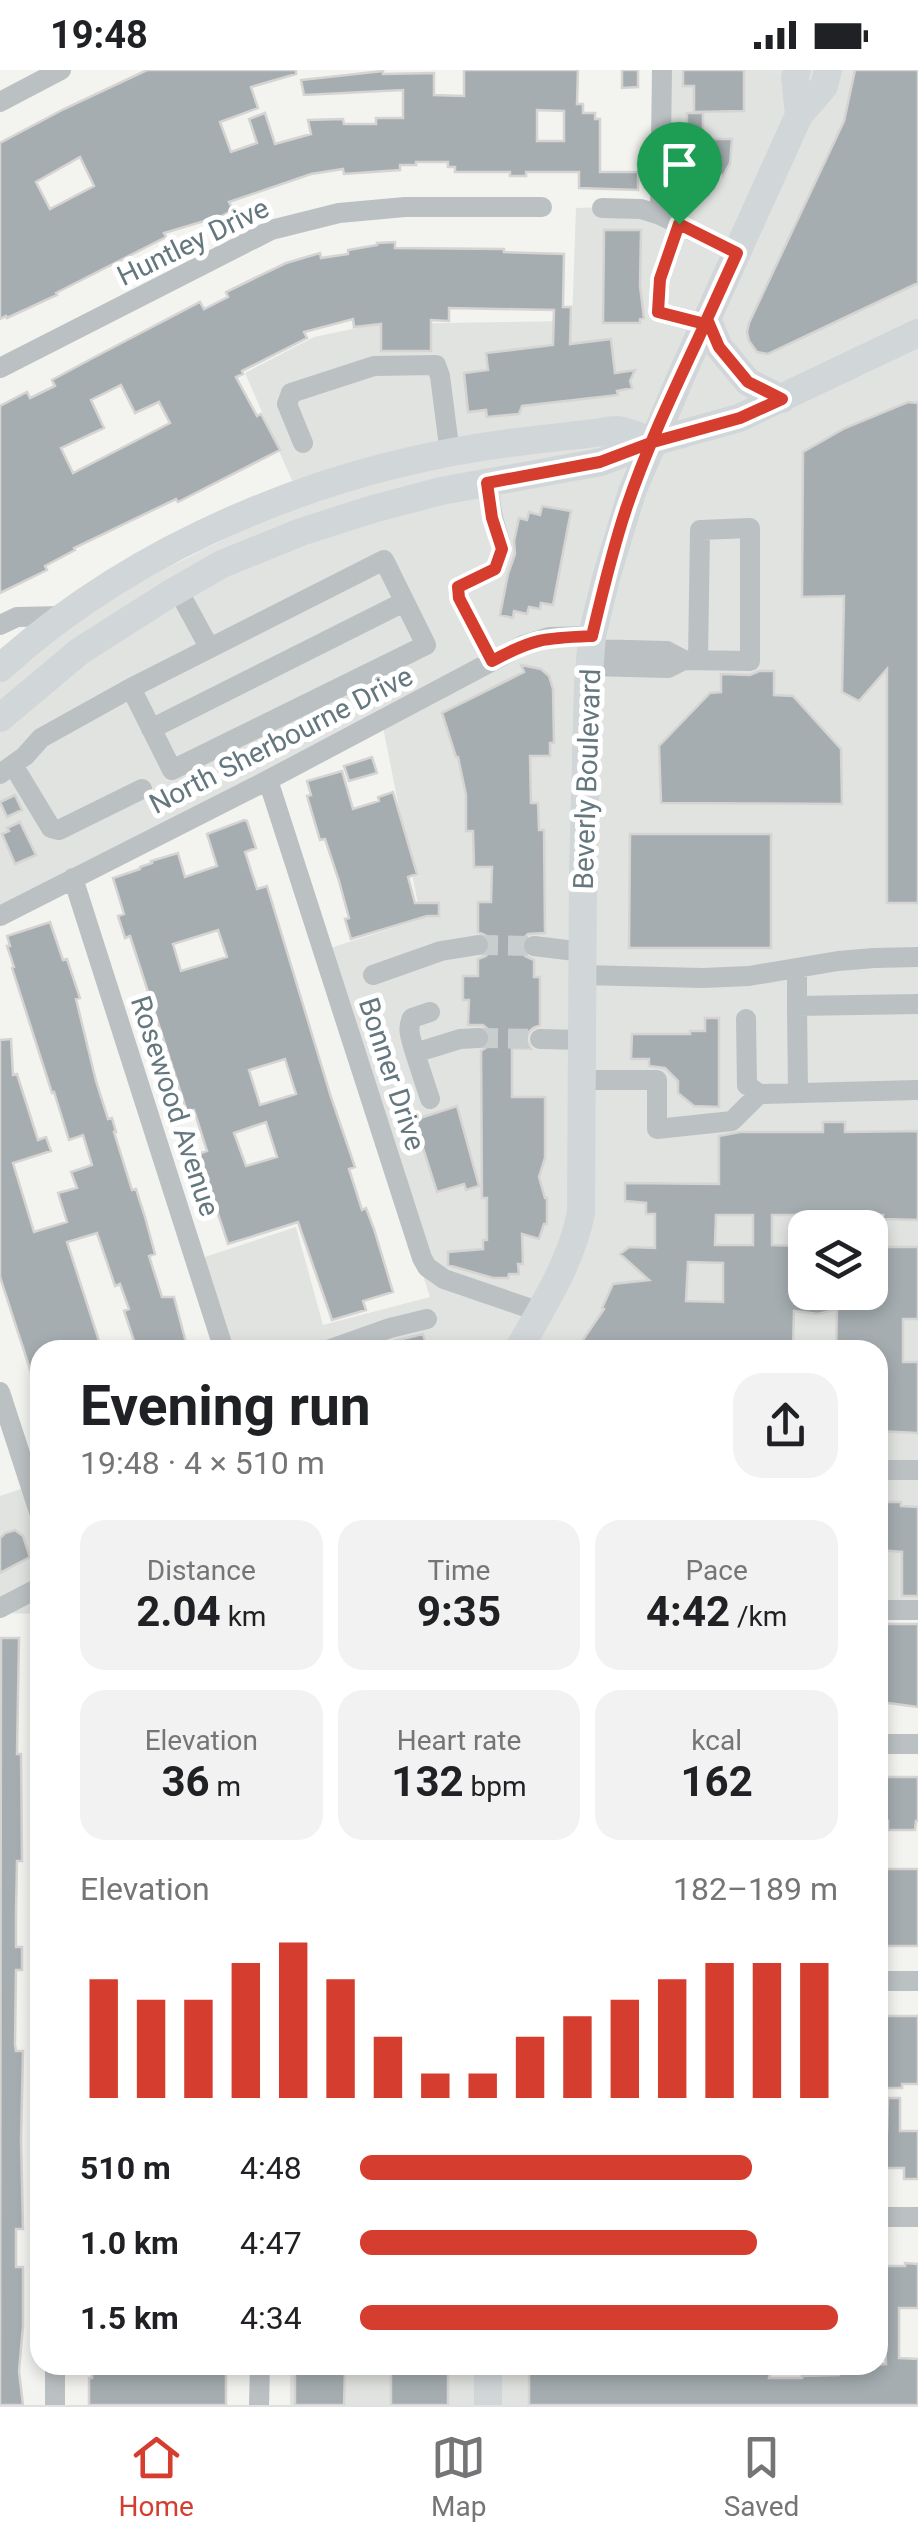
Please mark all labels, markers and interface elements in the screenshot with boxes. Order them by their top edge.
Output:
text: 19:48 [50,13,148,57]
pin [637,122,722,225]
icon: arrive [652,137,707,192]
street label: Huntley Drive [112,191,274,293]
street label: North Sherbourne Drive [144,659,418,821]
street label: Beverly Boulevard [567,668,607,890]
street label: Rosewood Avenue [124,992,226,1220]
street label: Bonner Drive [352,994,432,1154]
map controls [788,1210,888,1310]
button: layers [788,1210,888,1310]
button: share [733,1373,838,1478]
text: Evening run [80,1374,371,1438]
text: 19:48 · 4 × 510 m [80,1444,325,1482]
text: Distance [147,1554,256,1587]
text: Time [428,1554,490,1587]
text: Pace [686,1554,748,1587]
text: 2.04 [136,1587,221,1636]
text: 9:35 [417,1587,501,1636]
text: 4:42 [646,1587,730,1636]
text: km [221,1600,266,1633]
text: /km [730,1600,787,1633]
text: Elevation [145,1724,258,1757]
text: Heart rate [397,1724,521,1757]
text: kcal [691,1724,742,1757]
text: 36 [161,1757,210,1806]
text: 132 [391,1757,464,1806]
text: 162 [681,1757,753,1806]
text: m [210,1770,241,1803]
text: bpm [464,1770,527,1803]
text: Elevation [80,1870,210,1908]
text: 182–189 m [673,1870,838,1908]
text: 510 m [80,2149,171,2187]
text: 4:48 [240,2149,302,2187]
text: 1.0 km [80,2224,179,2262]
text: 4:47 [240,2224,302,2262]
text: 1.5 km [80,2299,179,2337]
text: 4:34 [240,2299,302,2337]
tab: Home [119,2430,194,2523]
tab: Map [431,2430,487,2523]
tab: Saved [724,2430,799,2523]

